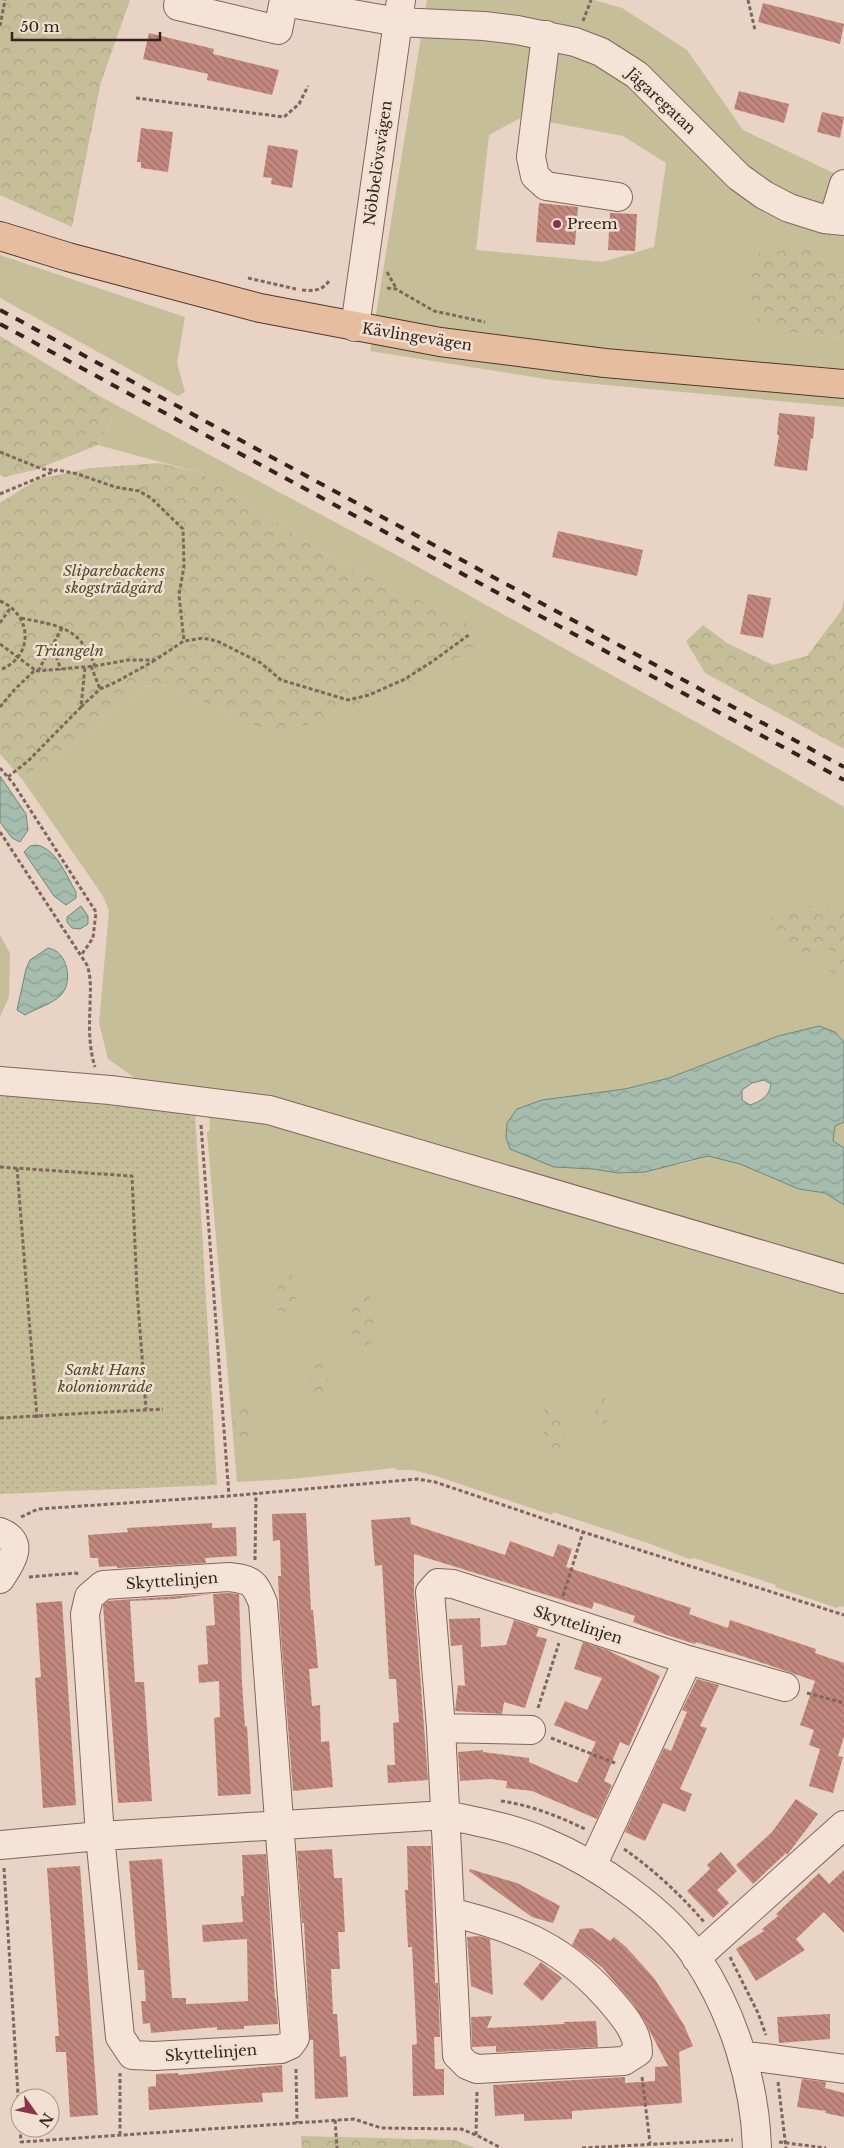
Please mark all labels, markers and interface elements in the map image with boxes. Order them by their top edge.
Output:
scale bar [12,10,160,42]
text: 50 m [20,17,60,36]
street label: Jägaregatan [621,62,700,138]
street label: Nöbbelövsvägen [359,99,396,227]
place label: Preem [567,214,618,233]
marker: Preem [551,218,563,230]
street label: Kävlingevägen [361,318,474,355]
park label: Sliparebackens skogsträdgård [63,561,165,597]
park label: Triangeln [34,641,104,660]
park label: Sankt Hans koloniområde [57,1360,152,1396]
street label: Skyttelinjen [125,1568,219,1593]
street label: Skyttelinjen [531,1601,625,1648]
street label: Skyttelinjen [164,2040,258,2065]
north arrow [10,2088,60,2138]
text: N [35,2110,57,2131]

